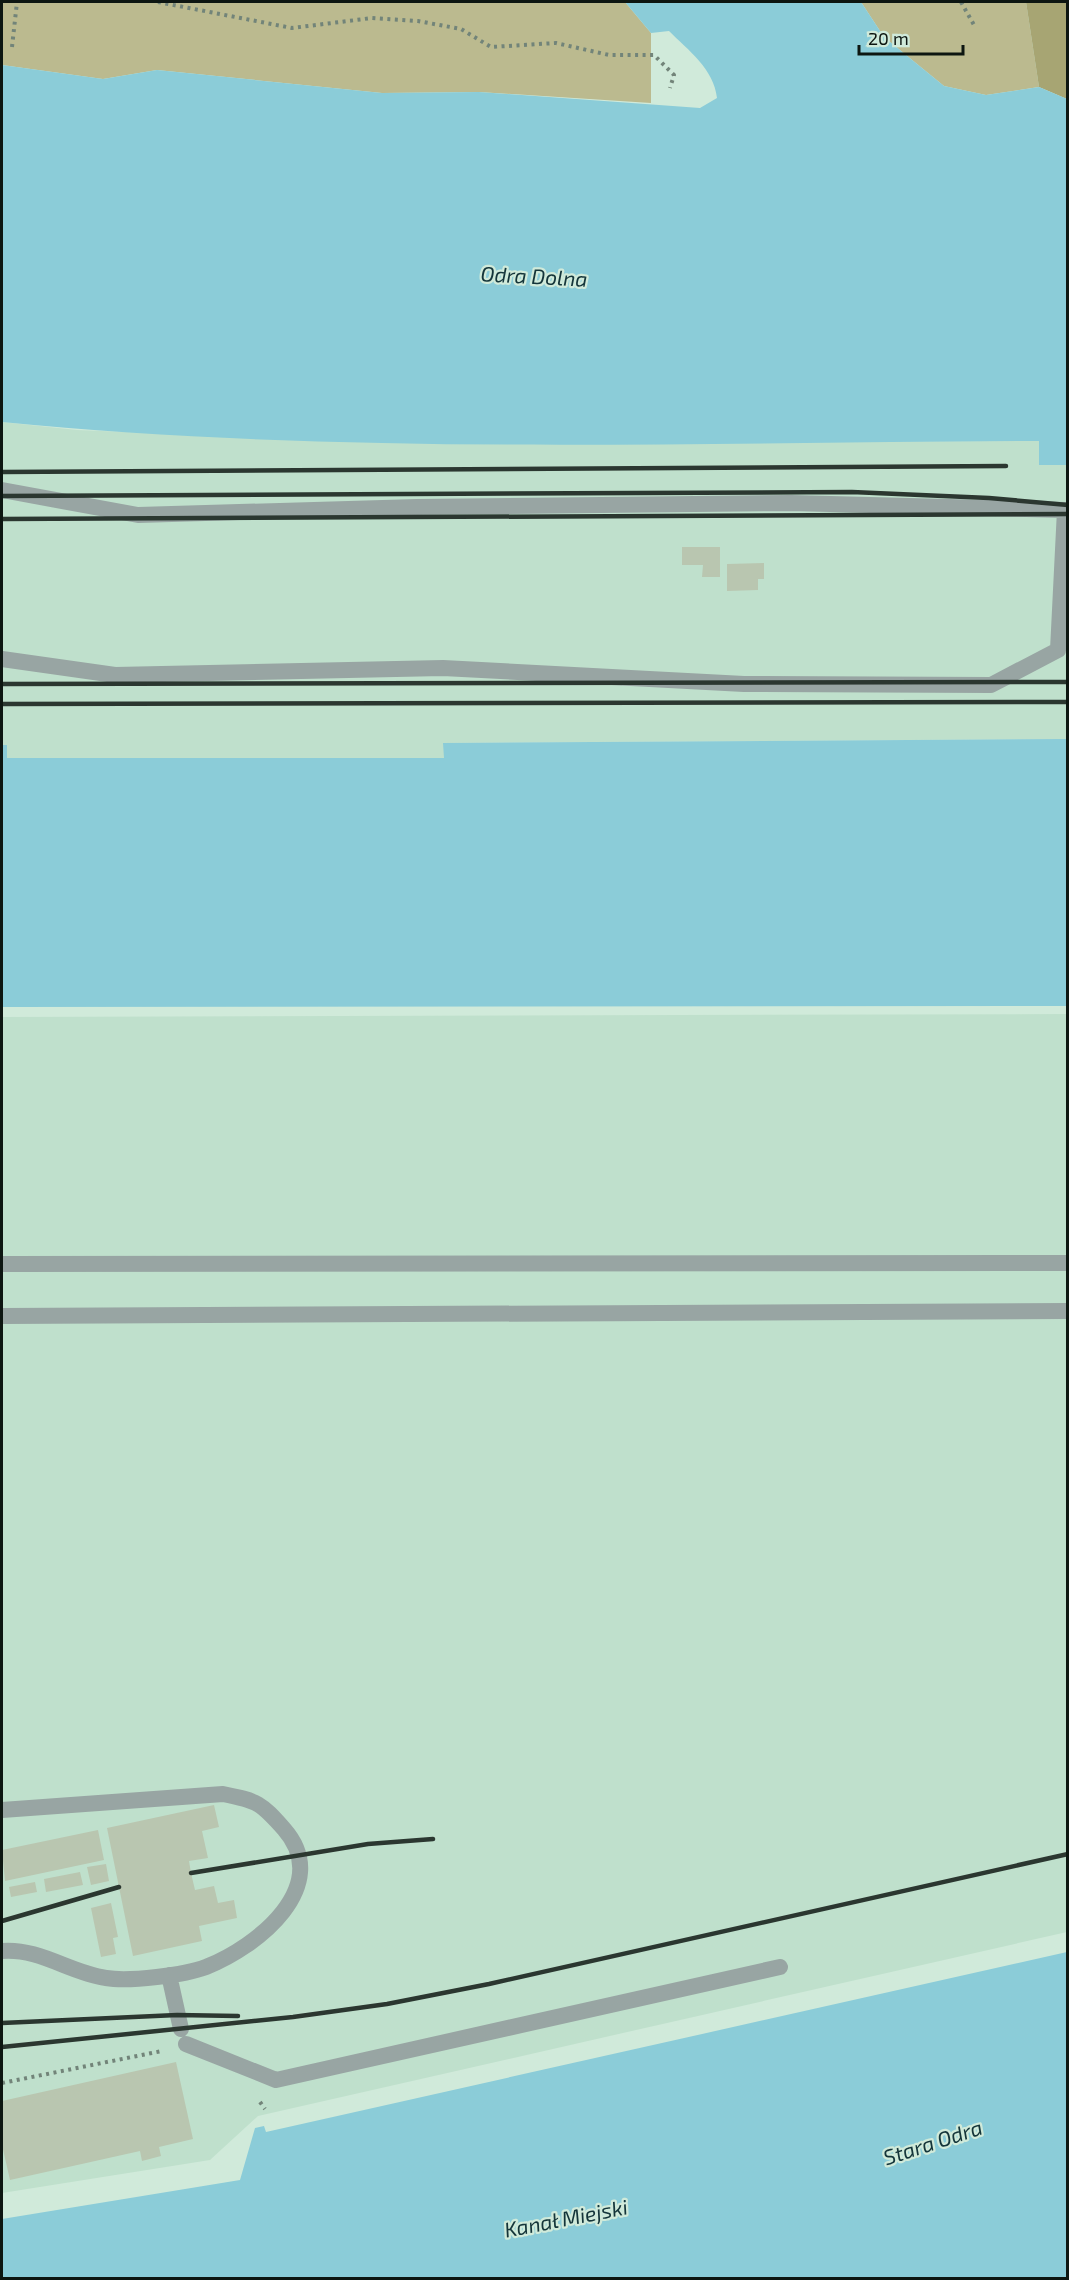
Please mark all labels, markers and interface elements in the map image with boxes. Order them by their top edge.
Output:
scale bar [859,18,962,56]
text: 20 m [868,27,909,49]
water label: Odra Dolna [480,260,588,291]
water label: Stara Odra [880,2114,985,2169]
water label: Kanał Miejski [502,2193,630,2243]

